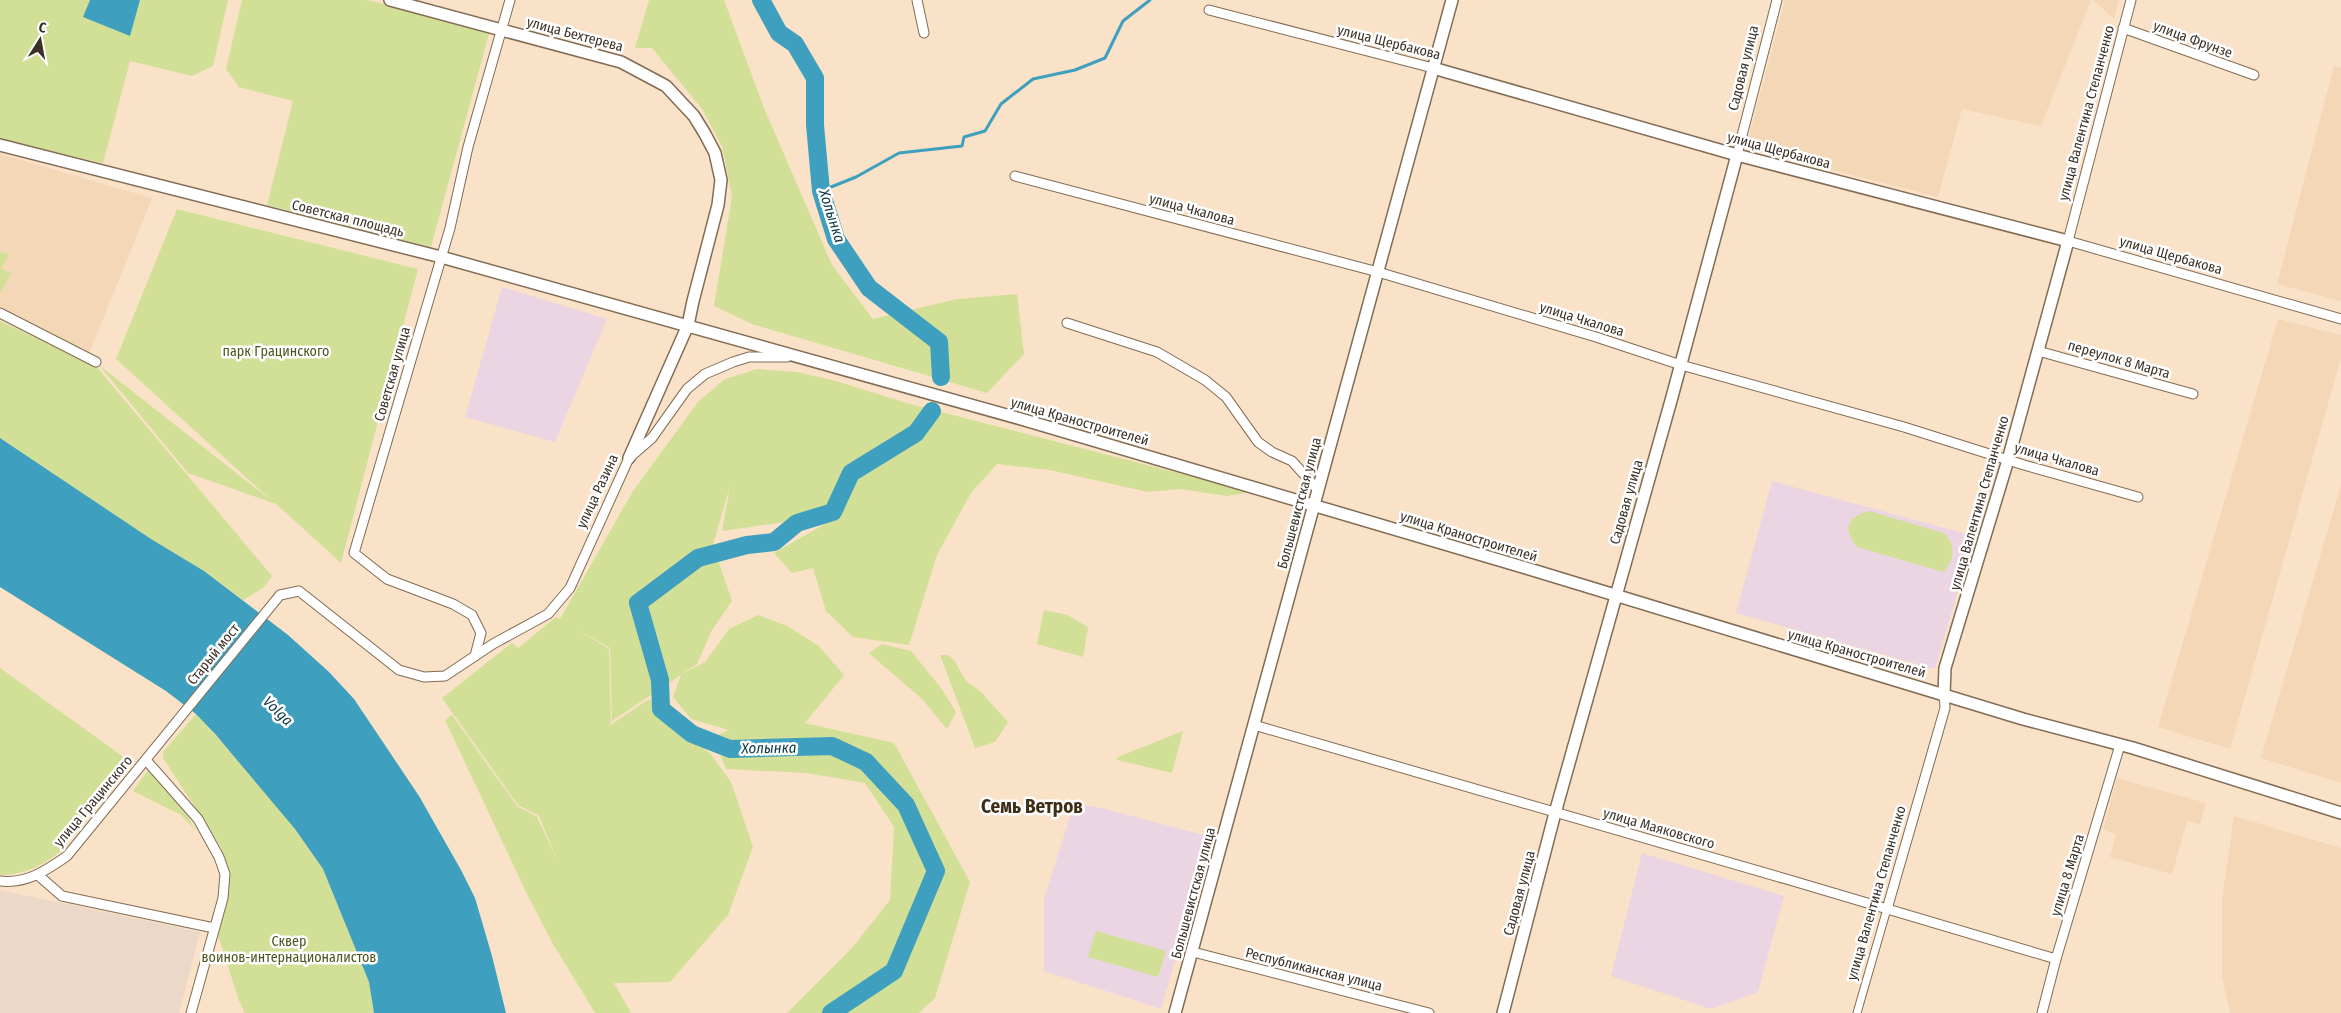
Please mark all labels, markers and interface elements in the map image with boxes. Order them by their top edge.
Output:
street label: улица Бехтерева [525,13,625,56]
north arrow [15,15,65,65]
street label: улица Фрунзе [2151,17,2235,62]
text: С [37,19,48,37]
street label: улица Щербакова [1335,21,1442,64]
street label: Садовая улица [1725,24,1762,113]
street label: улица Валентина Степанченко [2055,24,2118,203]
street label: улица Щербакова [1726,129,1832,172]
water label: Холынка [815,186,849,245]
street label: улица Чкалова [1147,190,1236,229]
street label: Советская площадь [290,196,406,241]
street label: улица Щербакова [2118,233,2224,278]
street label: улица Чкалова [1537,299,1626,340]
street label: Советская улица [371,325,414,423]
street label: переулок 8 Марта [2066,337,2172,382]
park label: парк Грацинского [223,343,329,360]
street label: улица Краностроителей [1009,394,1151,449]
street label: улица Валентина Степанченко [1946,414,2013,592]
street label: Большевистская улица [1274,435,1325,571]
street label: улица Чкалова [2012,439,2101,480]
street label: улица Разина [573,451,622,531]
street label: Садовая улица [1606,458,1647,546]
street label: улица Краностроителей [1398,508,1540,565]
street label: Старый мост [184,620,243,688]
street label: улица Краностроителей [1786,626,1928,681]
water label: Volga [259,693,297,730]
water label: Холынка [740,739,797,757]
street label: улица Грацинского [50,752,136,850]
district label: Семь Ветров [981,795,1083,818]
street label: улица Маяковского [1601,804,1717,853]
street label: улица Валентина Степанченко [1843,804,1910,982]
street label: Большевистская улица [1168,825,1219,961]
street label: улица 8 Марта [2047,832,2088,918]
street label: Садовая улица [1500,849,1539,937]
park label: Сквер воинов-интернационалистов [202,933,376,966]
street label: Республиканская улица [1244,944,1384,995]

